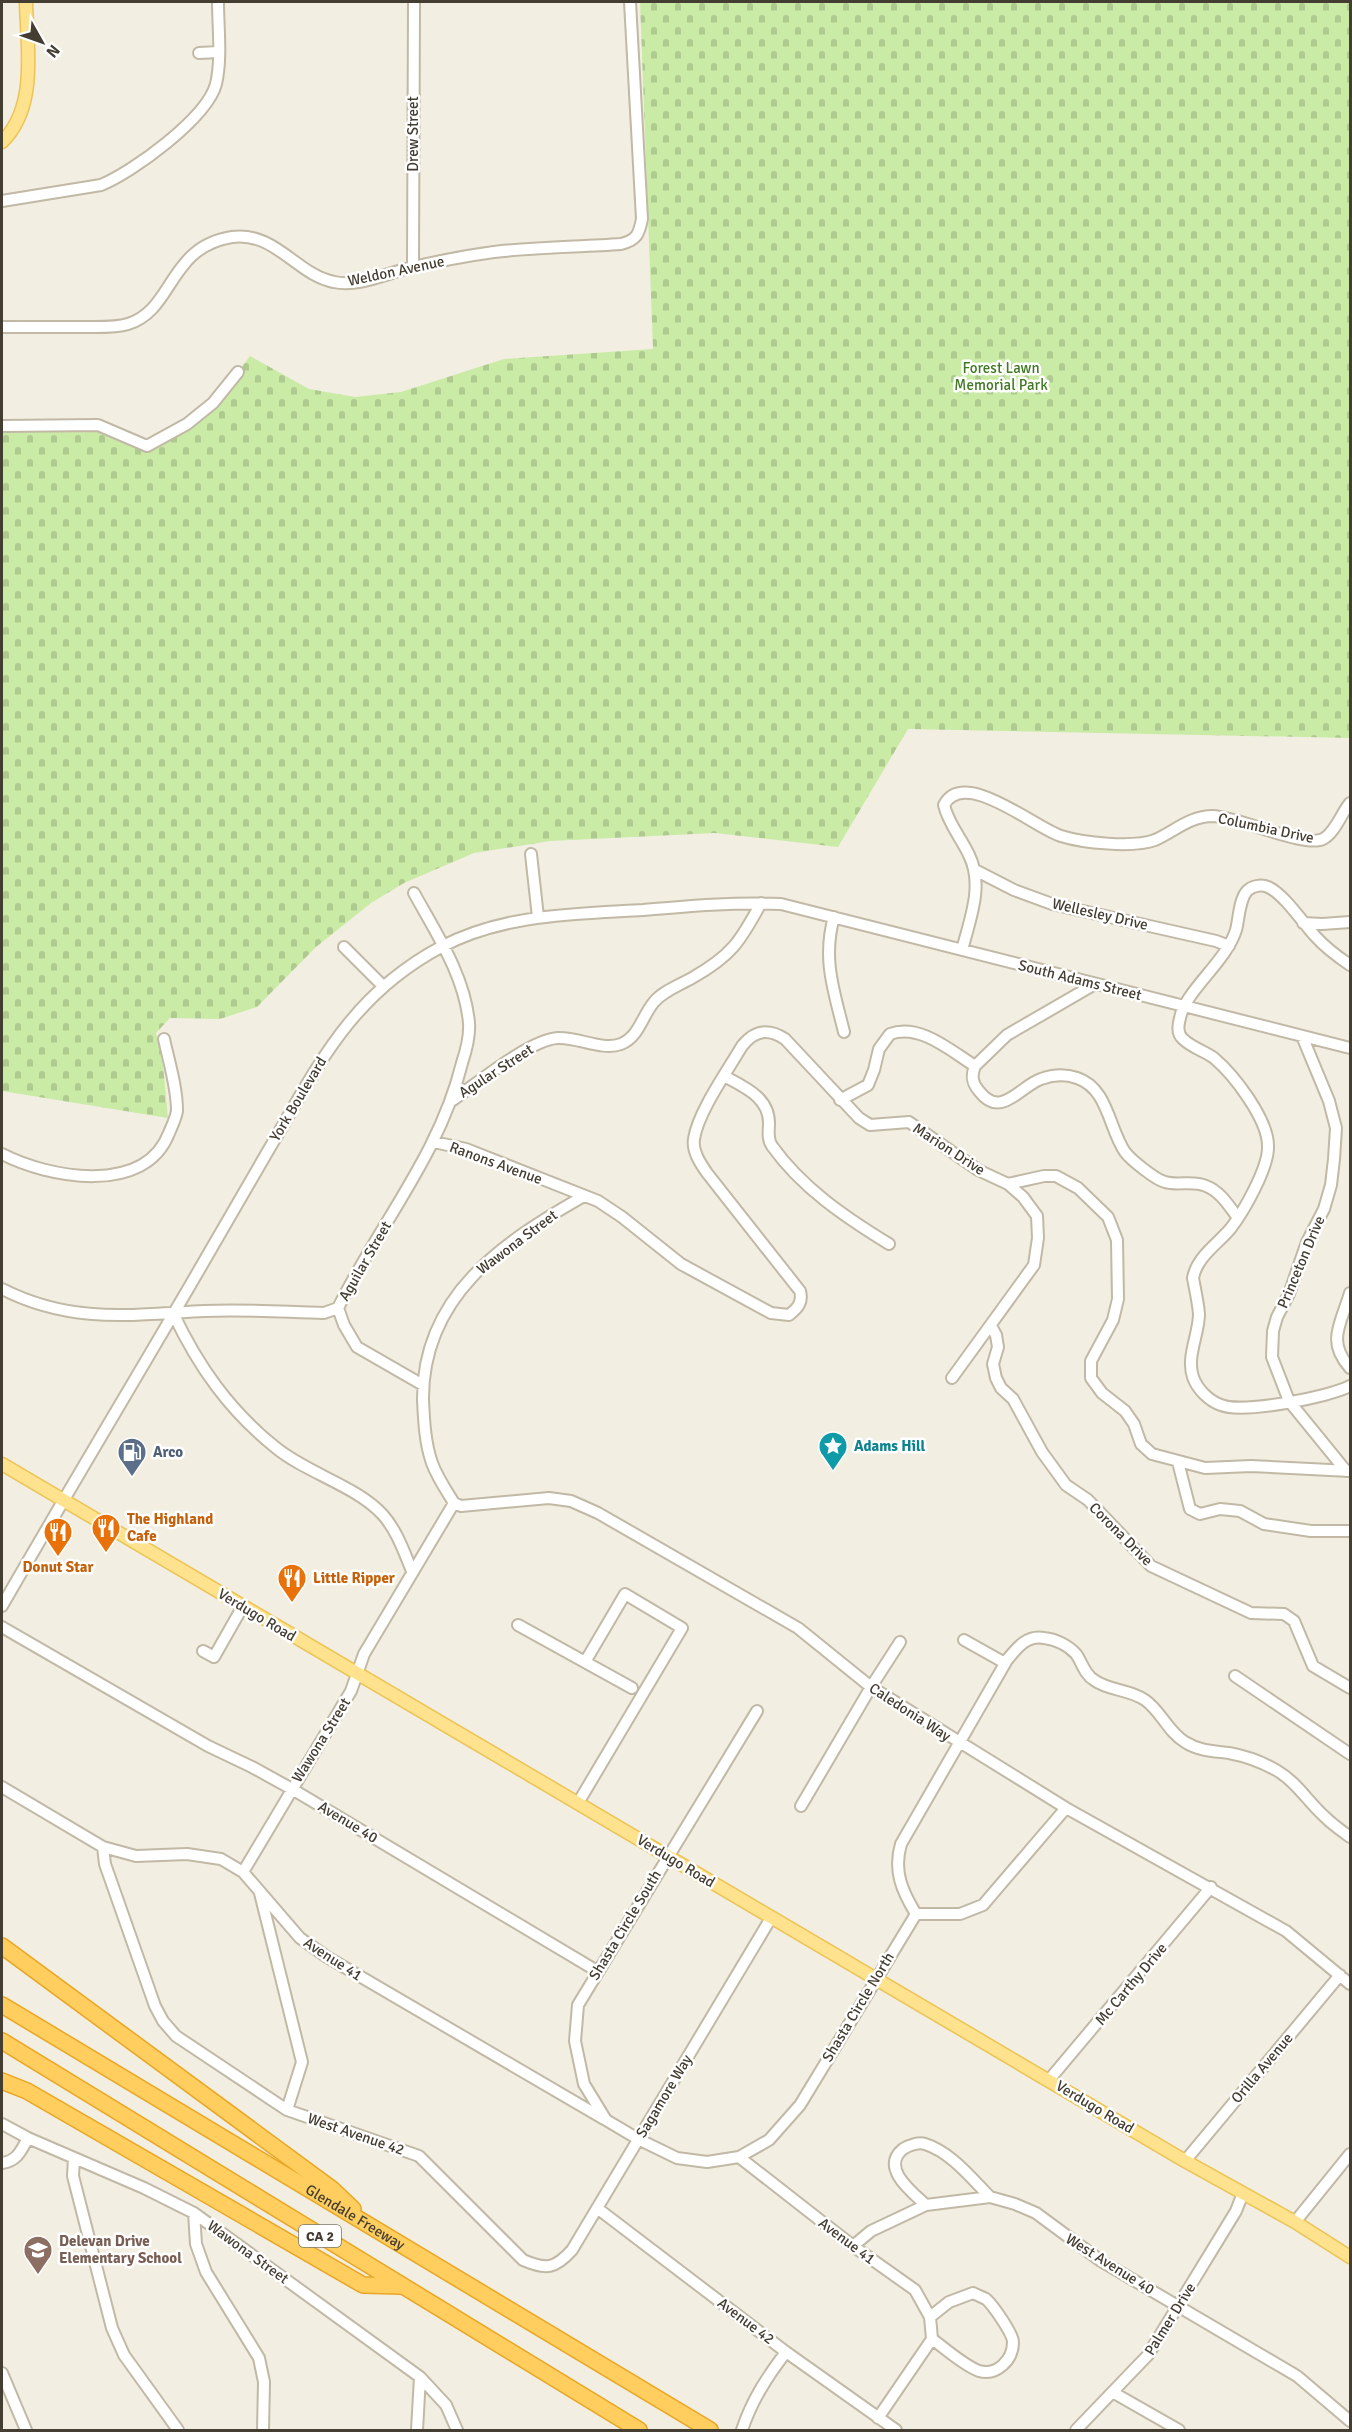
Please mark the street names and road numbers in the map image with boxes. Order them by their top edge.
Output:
street label: Drew Street [404,96,422,172]
street label: Weldon Avenue [346,252,446,290]
street label: Columbia Drive [1216,809,1316,847]
street label: Wellesley Drive [1050,894,1150,934]
street label: South Adams Street [1016,956,1144,1004]
street label: Agular Street [455,1040,537,1102]
street label: York Boulevard [266,1054,330,1144]
street label: Marion Drive [910,1119,988,1179]
street label: Ranons Avenue [447,1138,545,1188]
street label: Wawona Street [473,1206,561,1278]
street label: Princeton Drive [1273,1213,1329,1311]
street label: Aguilar Street [335,1218,395,1304]
street label: Corona Drive [1085,1498,1157,1570]
street label: Verdugo Road [215,1585,299,1645]
street label: Caledonia Way [866,1679,954,1745]
street label: Wawona Street [288,1694,354,1786]
street label: Avenue 40 [315,1797,381,1847]
street label: Verdugo Road [634,1831,718,1891]
street label: Shasta Circle South [585,1867,665,1983]
street label: Avenue 41 [300,1933,366,1985]
street label: Mc Carthy Drive [1091,1939,1171,2029]
street label: Shasta Circle North [818,1949,898,2065]
street label: Orilla Avenue [1227,2029,1297,2107]
street label: Sagamore Way [632,2051,696,2141]
street label: Verdugo Road [1053,2077,1137,2137]
street label: West Avenue 42 [305,2109,407,2159]
street label: Glendale Freeway [302,2180,408,2254]
street label: Avenue 41 [815,2214,879,2268]
street label: Wawona Street [204,2216,292,2288]
road number: CA 2 [299,2225,341,2247]
street label: West Avenue 40 [1062,2230,1158,2298]
street label: Palmer Drive [1141,2279,1199,2359]
street label: Avenue 42 [714,2294,778,2348]

